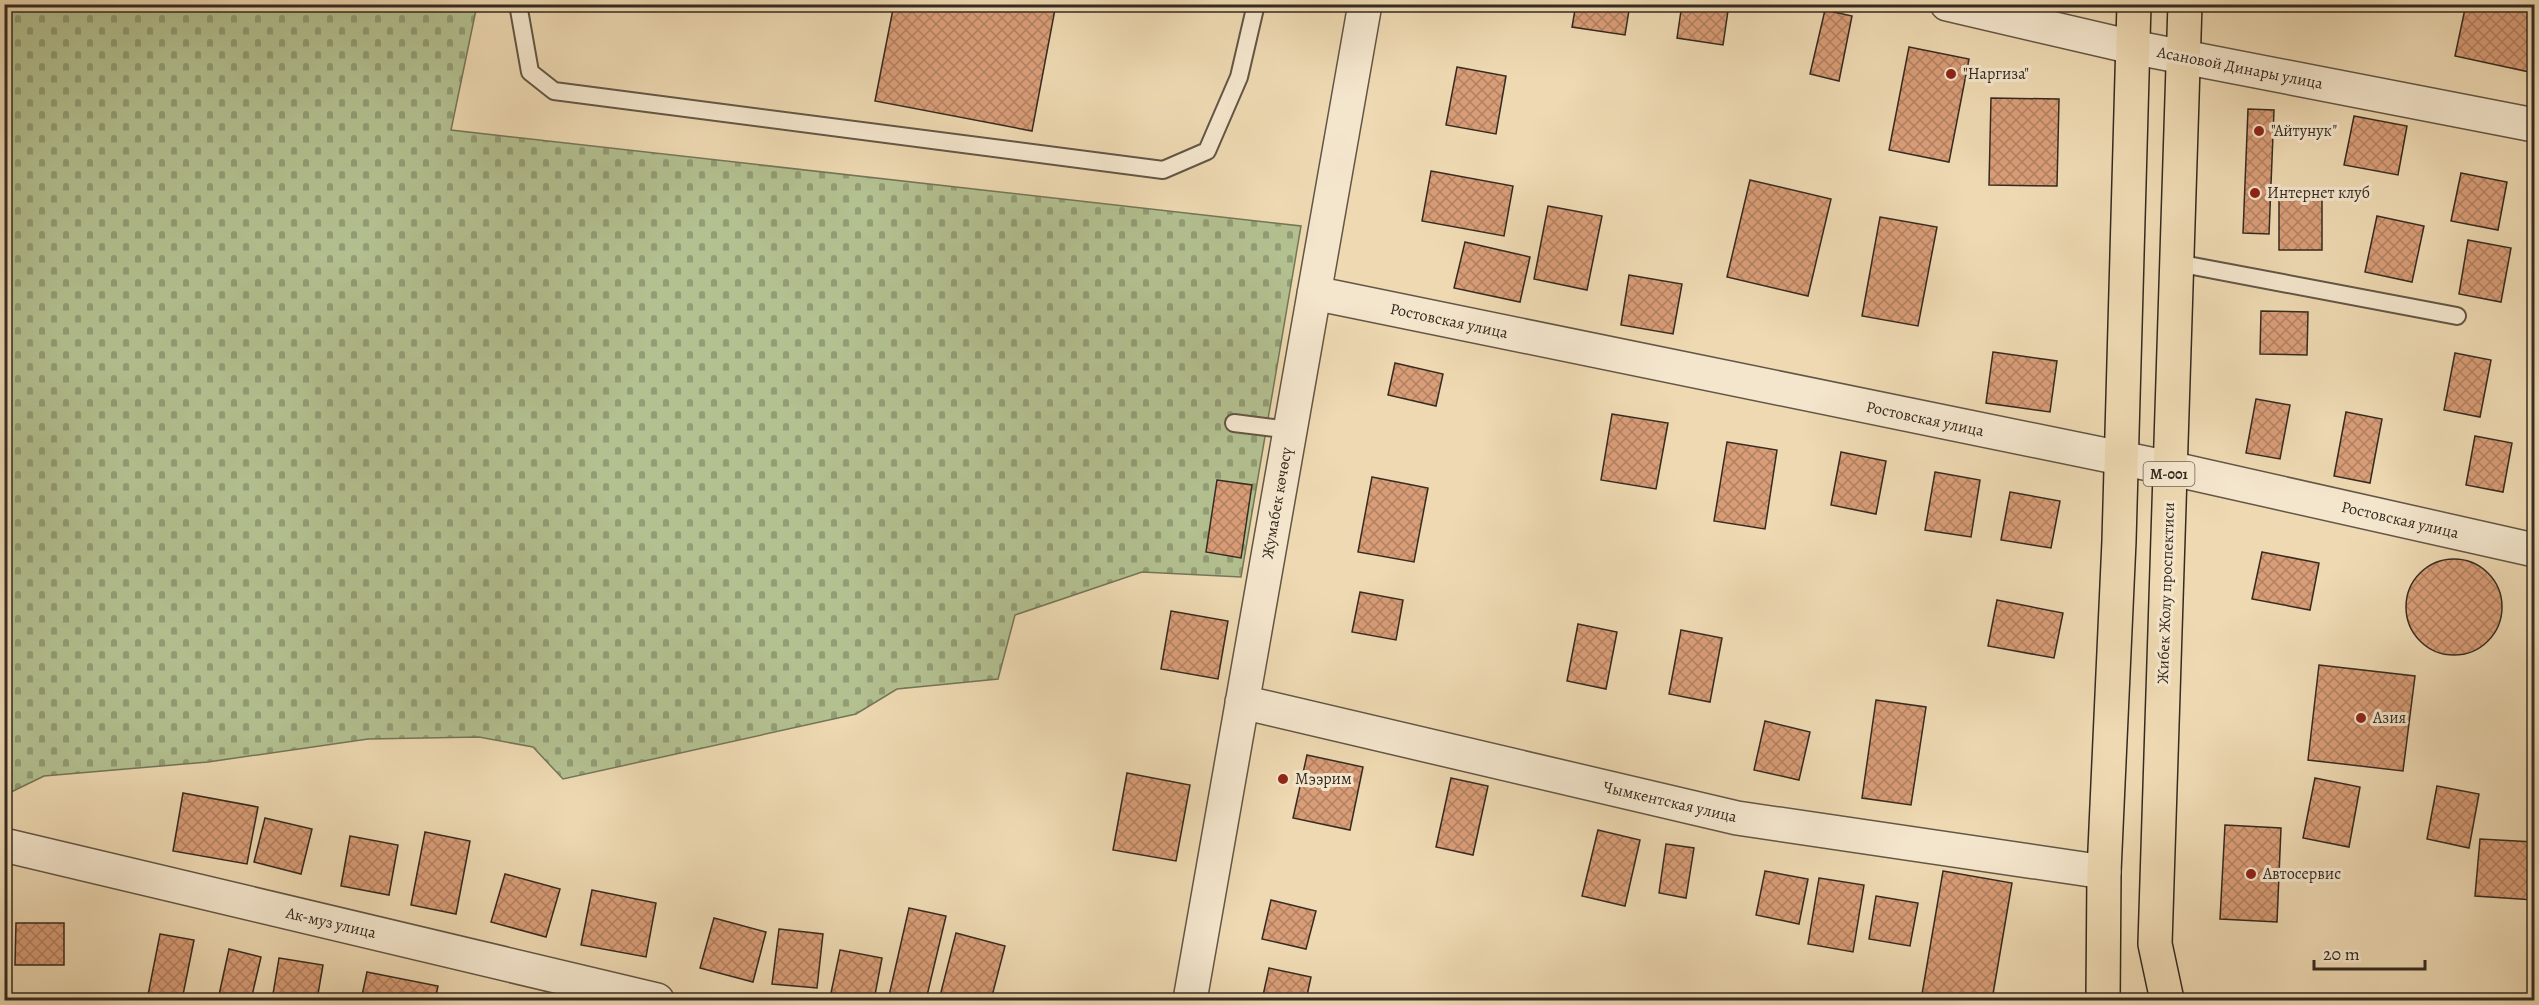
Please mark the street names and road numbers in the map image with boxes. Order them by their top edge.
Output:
street label: Асановой Динары улица [2154,41,2325,95]
street label: Ростовская улица [1388,298,1511,344]
street label: Ростовская улица [1864,396,1987,442]
street label: Жумабек көчөсү [1256,445,1298,560]
road number: М-001 [2144,462,2194,486]
street label: Ростовская улица [2339,496,2462,544]
street label: Жибек Жолу проспектиси [2152,502,2180,684]
street label: Чымкентская улица [1601,776,1740,828]
street label: Ак-муз улица [283,902,379,944]

